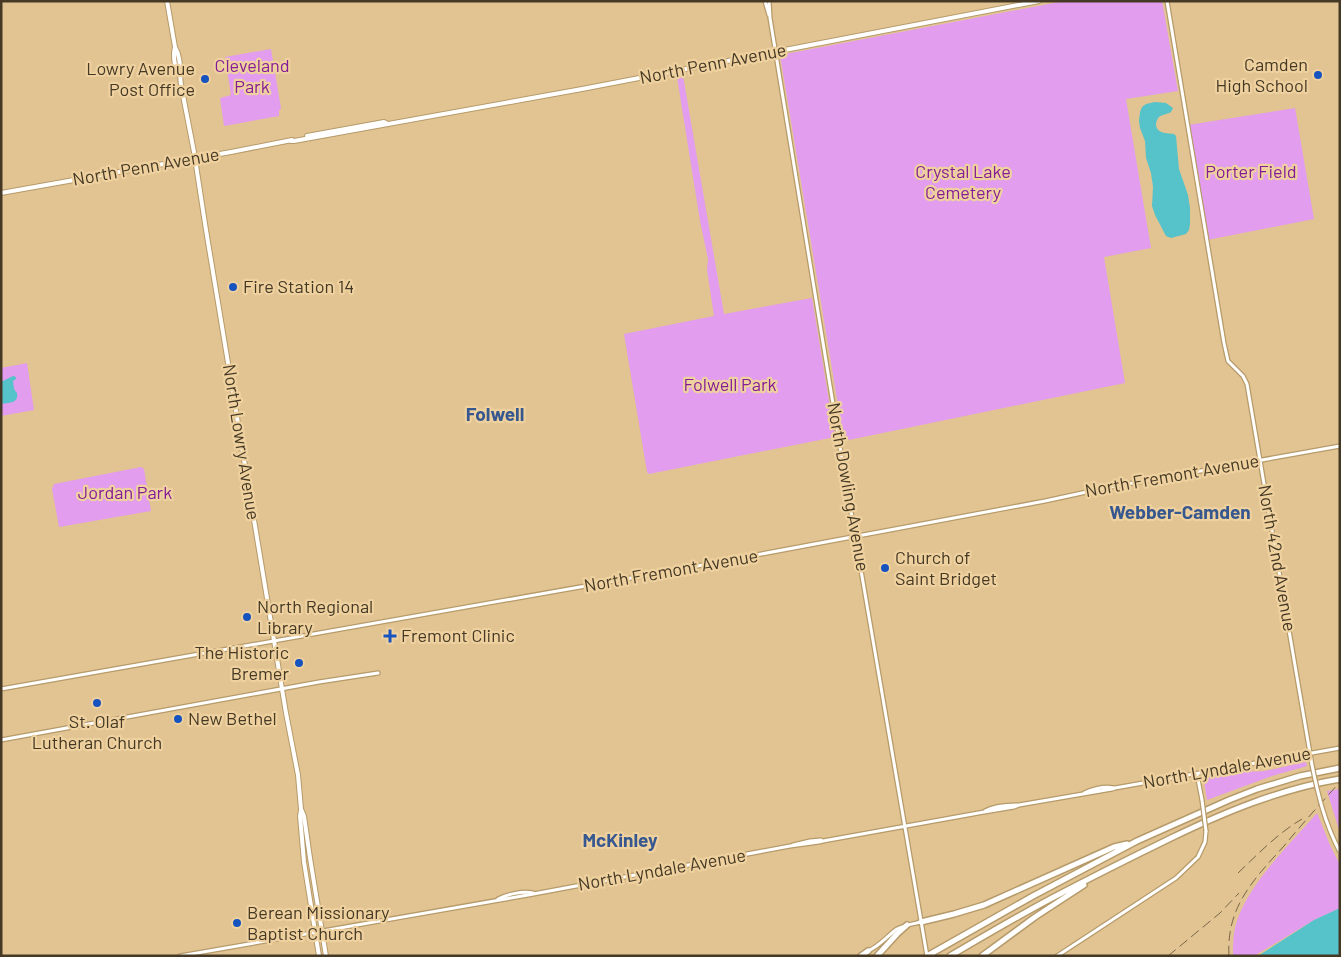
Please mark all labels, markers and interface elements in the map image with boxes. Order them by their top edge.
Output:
street label: North Penn Avenue [638,38,788,88]
place label: Camden High School [1215,53,1308,96]
park label: Cleveland Park [214,54,290,97]
place label: Lowry Avenue Post Office [86,57,195,100]
marker: Camden High School [1312,69,1324,81]
marker: Lowry Avenue Post Office [199,73,211,85]
street label: North Penn Avenue [71,142,221,190]
park label: Crystal Lake Cemetery [915,160,1011,203]
park label: Porter Field [1205,160,1297,182]
place label: Fire Station 14 [243,275,354,297]
marker: Fire Station 14 [227,281,239,293]
street label: North Lowry Avenue [219,362,265,521]
park label: Folwell Park [684,373,776,395]
street label: North Dowling Avenue [823,401,875,573]
district label: Folwell [466,402,524,425]
street label: North Fremont Avenue [1083,449,1261,501]
park label: Jordan Park [78,481,172,503]
street label: North 42nd Avenue [1254,483,1302,633]
district label: Webber-Camden [1109,500,1251,523]
street label: North Fremont Avenue [582,544,760,596]
place label: Church of Saint Bridget [895,546,997,589]
marker: Church of Saint Bridget [879,562,891,574]
place label: North Regional Library [257,595,373,638]
marker: North Regional Library [241,611,253,623]
place label: Fremont Clinic [401,624,515,646]
marker: Fremont Clinic [383,629,397,643]
place label: The Historic Bremer [194,641,289,684]
marker: The Historic Bremer [293,657,305,669]
marker: St. Olaf Lutheran Church [91,697,103,709]
place label: New Bethel [188,707,277,729]
place label: St. Olaf Lutheran Church [32,710,162,753]
marker: New Bethel [172,713,184,725]
street label: North Lyndale Avenue [1141,741,1312,793]
district label: McKinley [583,828,658,851]
street label: North Lyndale Avenue [576,843,747,895]
place label: Berean Missionary Baptist Church [247,901,390,944]
marker: Berean Missionary Baptist Church [231,917,243,929]

